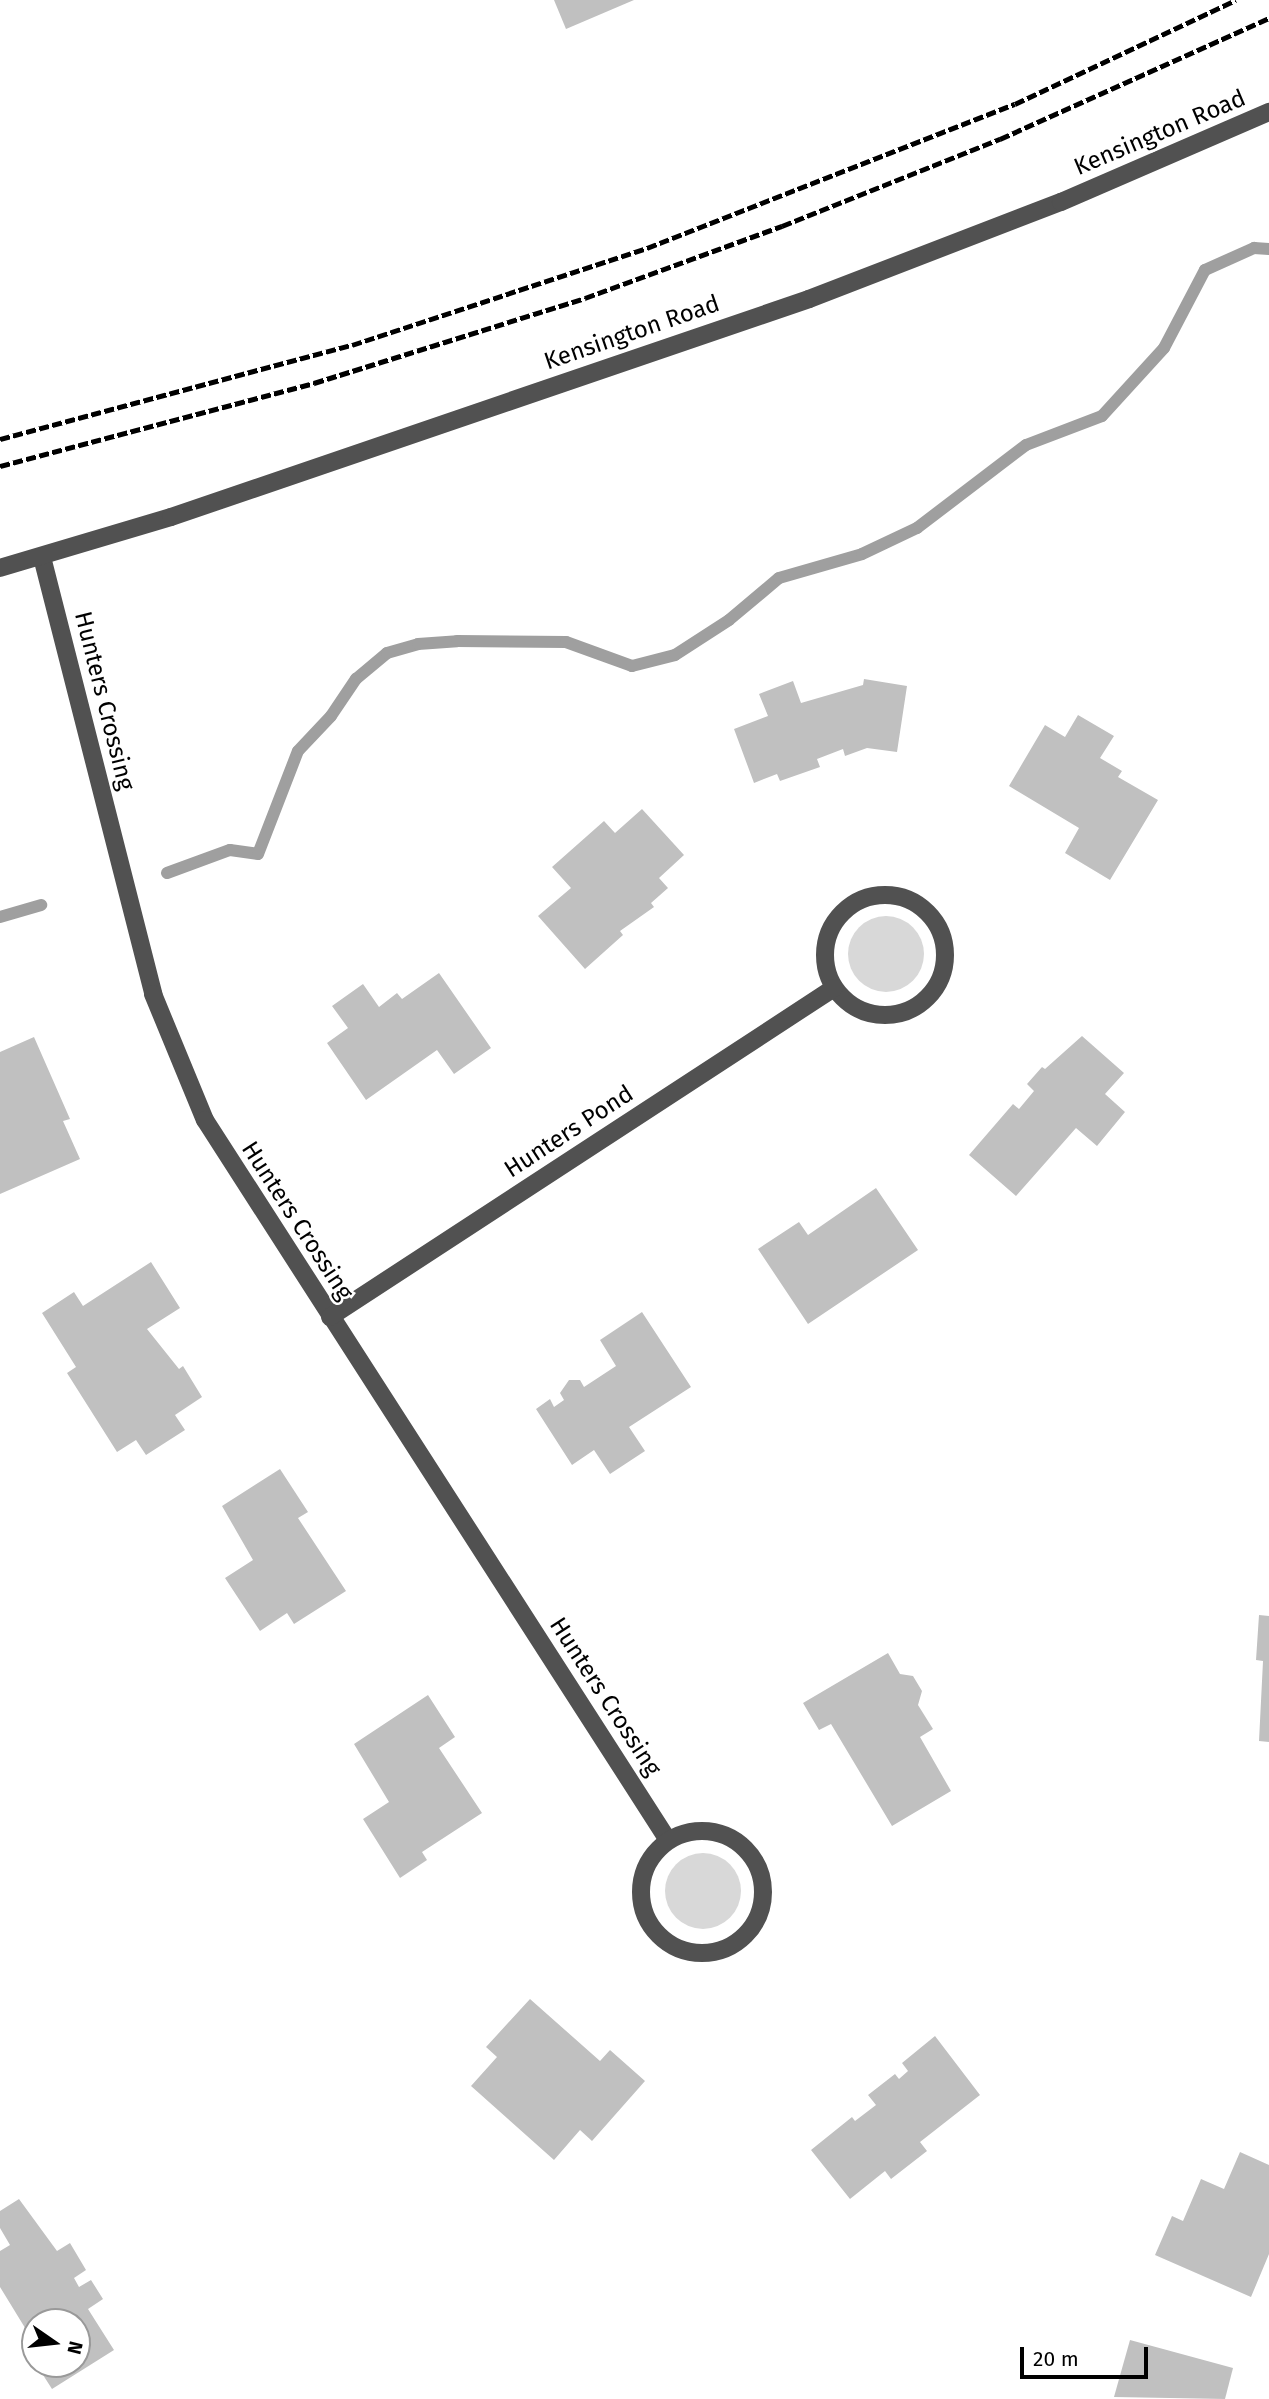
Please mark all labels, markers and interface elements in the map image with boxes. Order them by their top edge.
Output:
street label: Kensington Road [1070,84,1250,182]
street label: Kensington Road [541,290,723,376]
street label: Hunters Crossing [68,609,140,793]
street label: Hunters Pond [499,1080,639,1184]
street label: Hunters Crossing [235,1136,359,1306]
street label: Hunters Crossing [543,1612,667,1782]
north arrow [21,2308,91,2378]
scale bar [1024,2332,1152,2376]
text: N [62,2339,88,2357]
text: 20 m [1033,2346,1079,2372]

